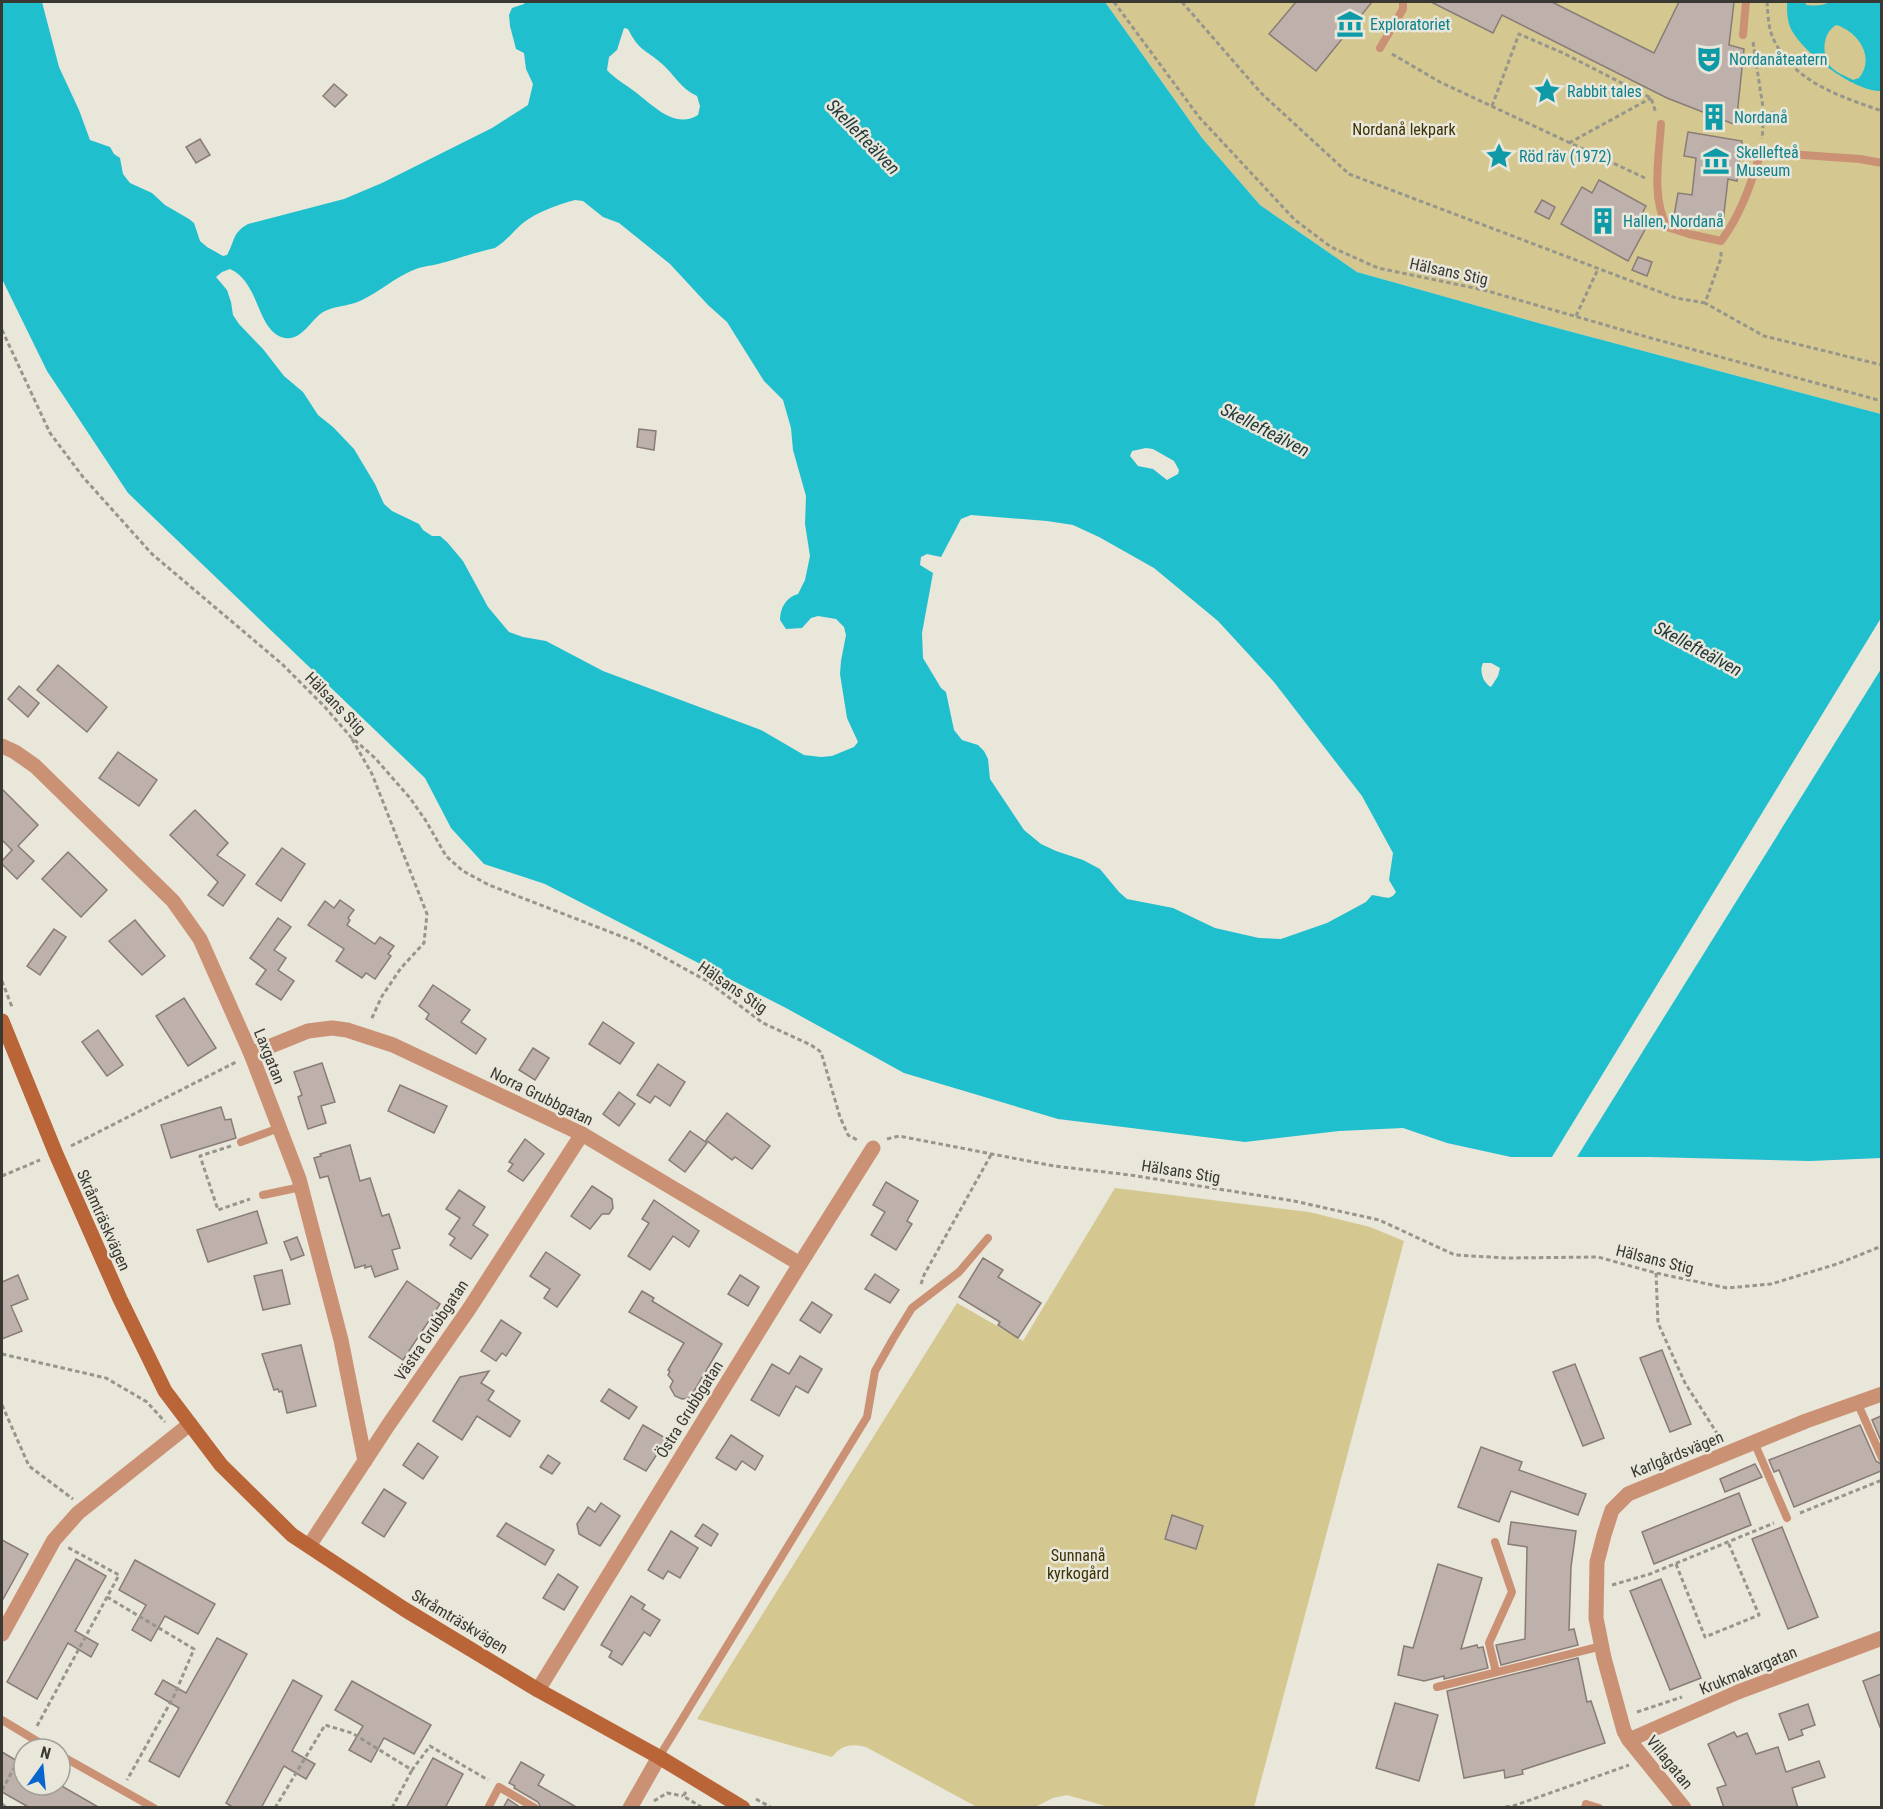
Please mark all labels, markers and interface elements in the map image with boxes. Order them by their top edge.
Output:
museum icon: Exploratoriet [1335,9,1365,39]
place label: Exploratoriet [1370,15,1450,34]
theatre icon: Nordanåteatern [1694,44,1724,74]
place label: Nordanåteatern [1729,50,1827,69]
place icon: Rabbit tales [1532,76,1562,106]
place label: Rabbit tales [1567,82,1642,101]
water label: Skellefteälven [822,95,904,179]
building icon: Nordanå [1699,102,1729,132]
place label: Nordanå [1734,108,1788,127]
park label: Nordanå lekpark [1352,120,1456,139]
place icon: Röd räv (1972) [1484,141,1514,171]
place label: Skellefteå Museum [1736,143,1799,180]
museum icon: Skellefteå Museum [1701,146,1731,176]
place label: Röd räv (1972) [1519,147,1611,166]
building icon: Hallen, Nordanå [1588,206,1618,236]
place label: Hallen, Nordanå [1623,212,1724,231]
street label: Hälsans Stig [1408,254,1490,289]
water label: Skellefteälven [1218,398,1313,461]
water label: Skellefteälven [1651,617,1746,680]
street label: Hälsans Stig [301,668,370,739]
street label: Hälsans Stig [694,957,771,1018]
street label: Laxgatan [250,1026,289,1087]
street label: Norra Grubbgatan [487,1063,596,1130]
street label: Hälsans Stig [1140,1156,1222,1187]
street label: Skråmträskvägen [73,1167,134,1274]
street label: Hälsans Stig [1614,1241,1696,1278]
street label: Västra Grubbgatan [391,1276,472,1384]
street label: Östra Grubbgatan [652,1357,727,1461]
street label: Karlgårdsvägen [1628,1427,1726,1482]
park label: Sunnanå kyrkogård [1047,1546,1109,1583]
street label: Skråmträskvägen [408,1585,511,1658]
street label: Krukmakargatan [1697,1642,1800,1699]
street label: Villagatan [1642,1732,1697,1793]
north arrow [12,1737,72,1797]
text: N [39,1743,53,1763]

